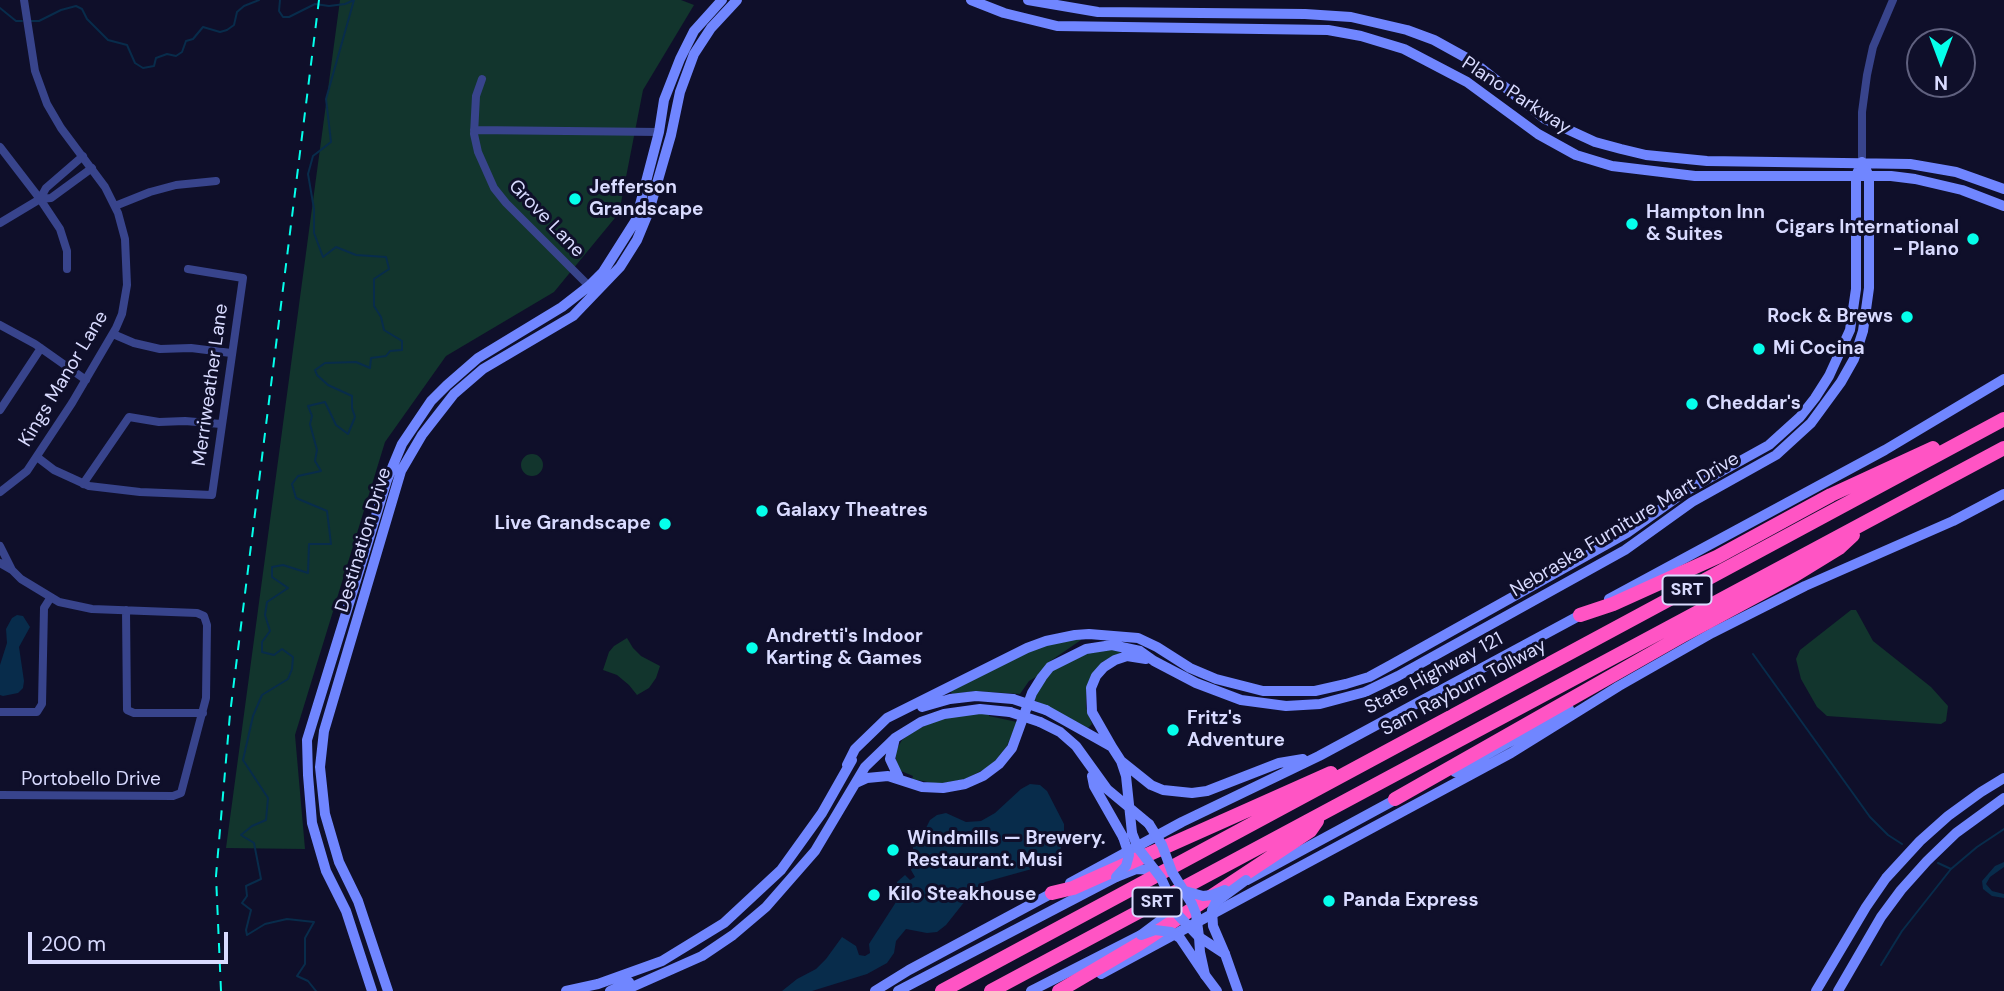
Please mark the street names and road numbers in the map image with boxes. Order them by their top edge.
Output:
street label: Plano Parkway [1457,52,1575,140]
street label: Grove Lane [503,175,589,263]
street label: Merriweather Lane [188,302,234,468]
street label: Kings Manor Lane [14,307,114,451]
street label: Nebraska Furniture Mart Drive [1506,448,1744,602]
street label: Destination Drive [331,465,397,615]
road number: SRT [1662,576,1712,604]
street label: State Highway 121 [1361,628,1507,720]
street label: Sam Rayburn Tollway [1377,635,1551,741]
street label: Portobello Drive [21,769,161,791]
road number: SRT [1132,888,1182,917]

